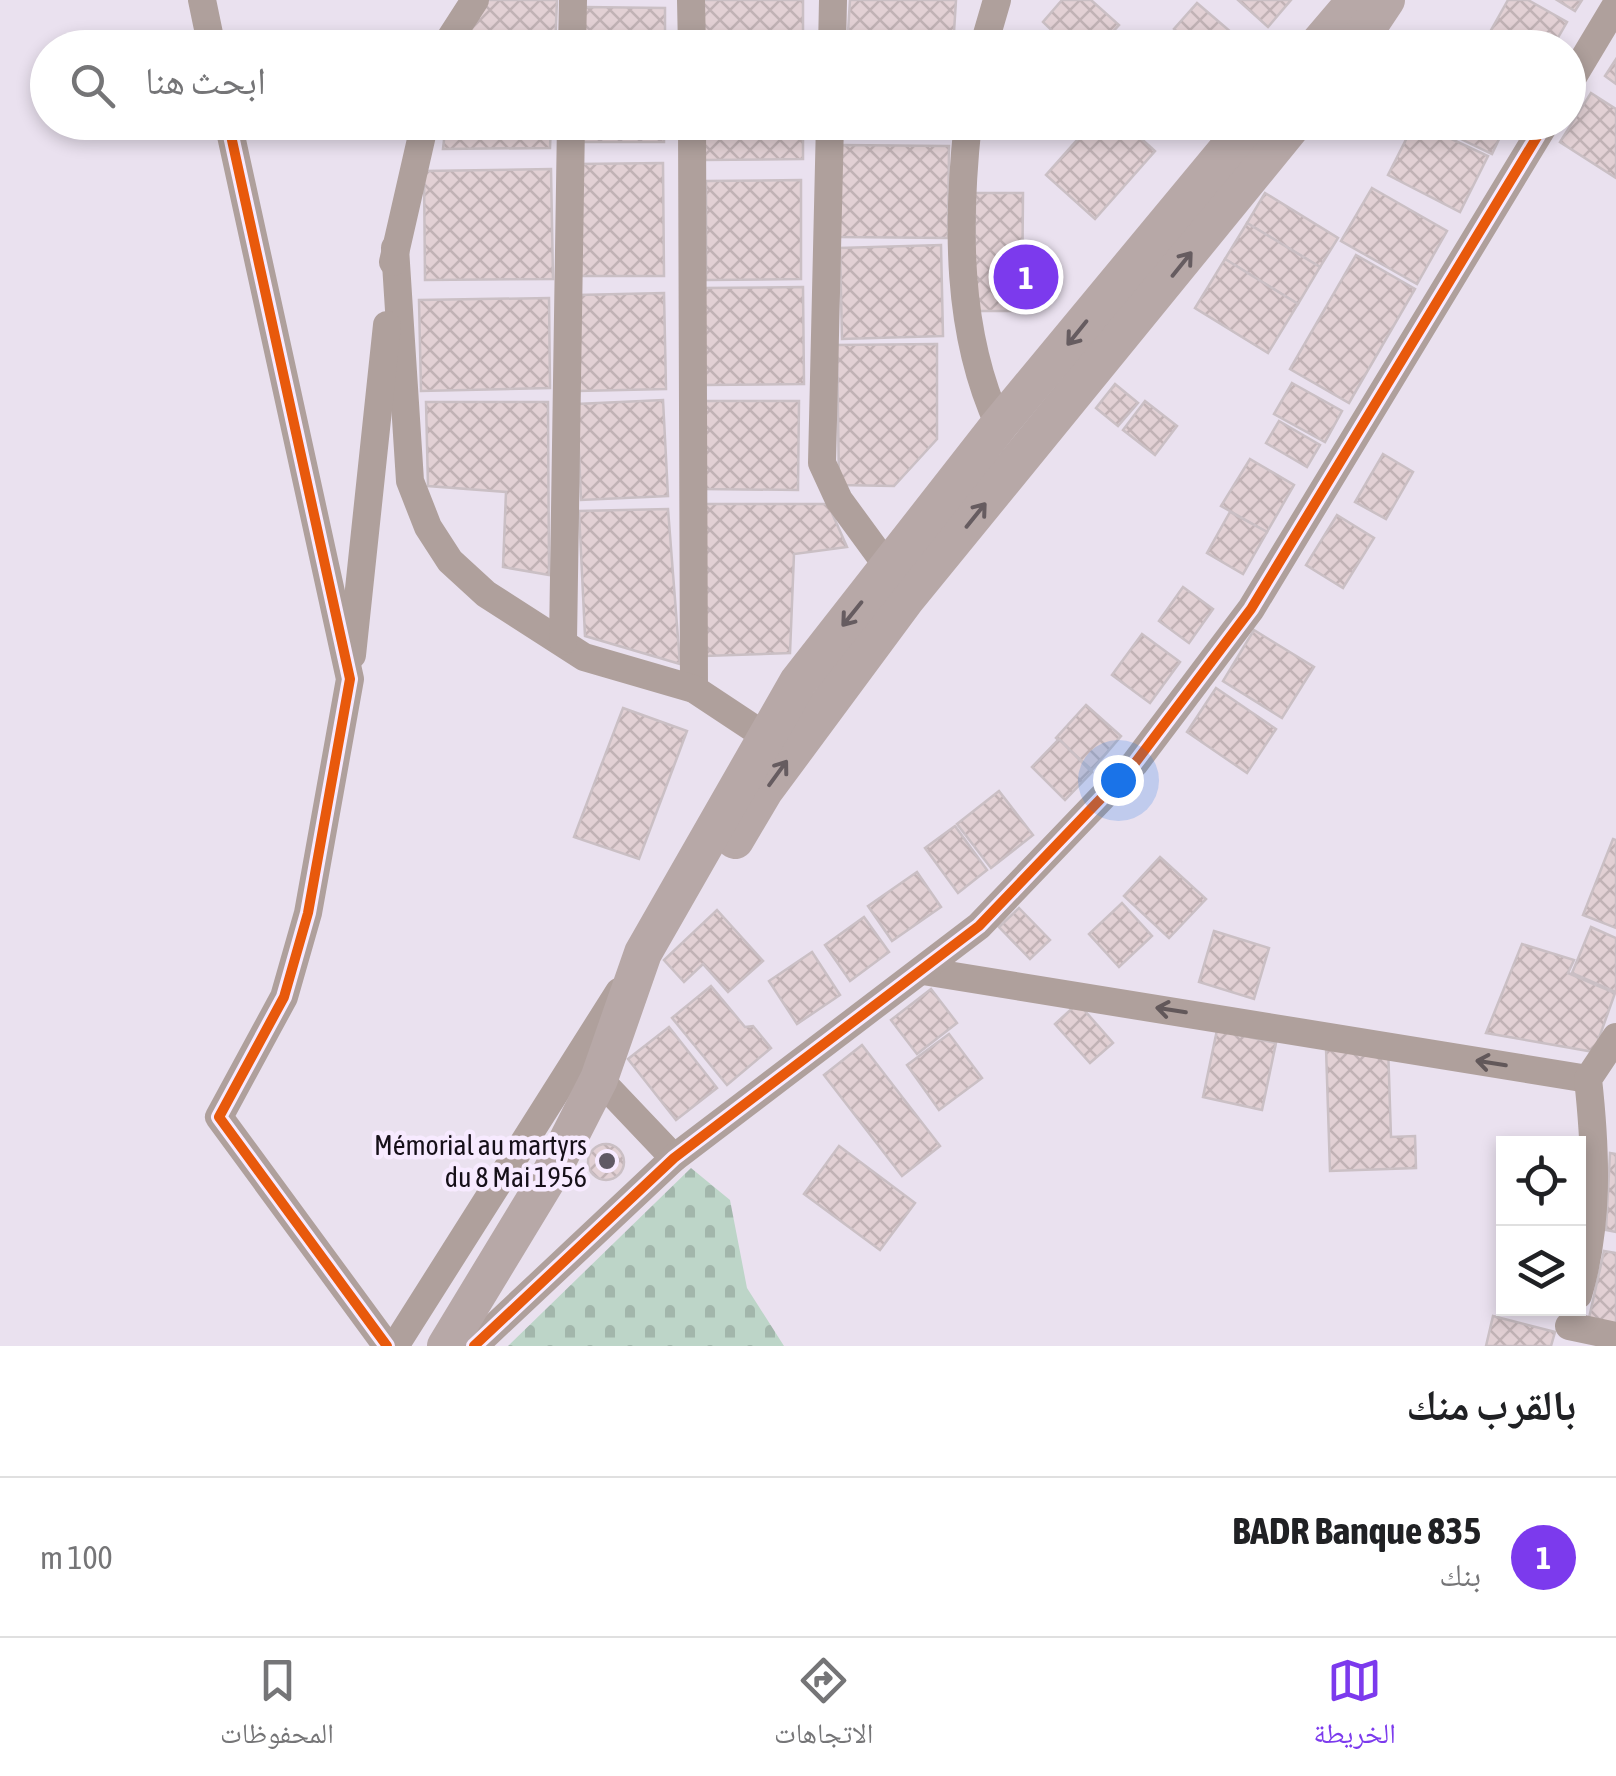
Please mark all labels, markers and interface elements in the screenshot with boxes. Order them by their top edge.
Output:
search box [30,30,1586,140]
icon: search [65,58,120,113]
text: ابحث هنا [145,59,266,102]
pin: 1 [994,240,1058,314]
one-way arrow [1171,251,1193,277]
one-way arrow [1067,319,1088,346]
one-way arrow [965,502,987,528]
one-way arrow [841,600,863,626]
your location [1093,755,1144,806]
one-way arrow [767,760,788,787]
one-way arrow [1155,1000,1187,1019]
one-way arrow [1476,1053,1508,1071]
place label: Mémorial au martyrs du 8 Mai 1956 [374,1129,587,1193]
map controls [1496,1136,1586,1316]
button: locate [1496,1136,1586,1226]
marker: Mémorial au martyrs du 8 Mai 1956 [596,1150,618,1172]
button: layers [1496,1226,1586,1316]
text: بالقرب منك [1406,1381,1576,1429]
text: BADR Banque 835 [1232,1509,1481,1552]
text: 100 m [40,1539,113,1576]
text: 1 [1536,1539,1551,1576]
text: بنك [1439,1556,1481,1593]
tab: المحفوظات [220,1653,334,1761]
tab: الاتجاهات [774,1653,873,1761]
tab: الخريطة [1314,1653,1396,1761]

